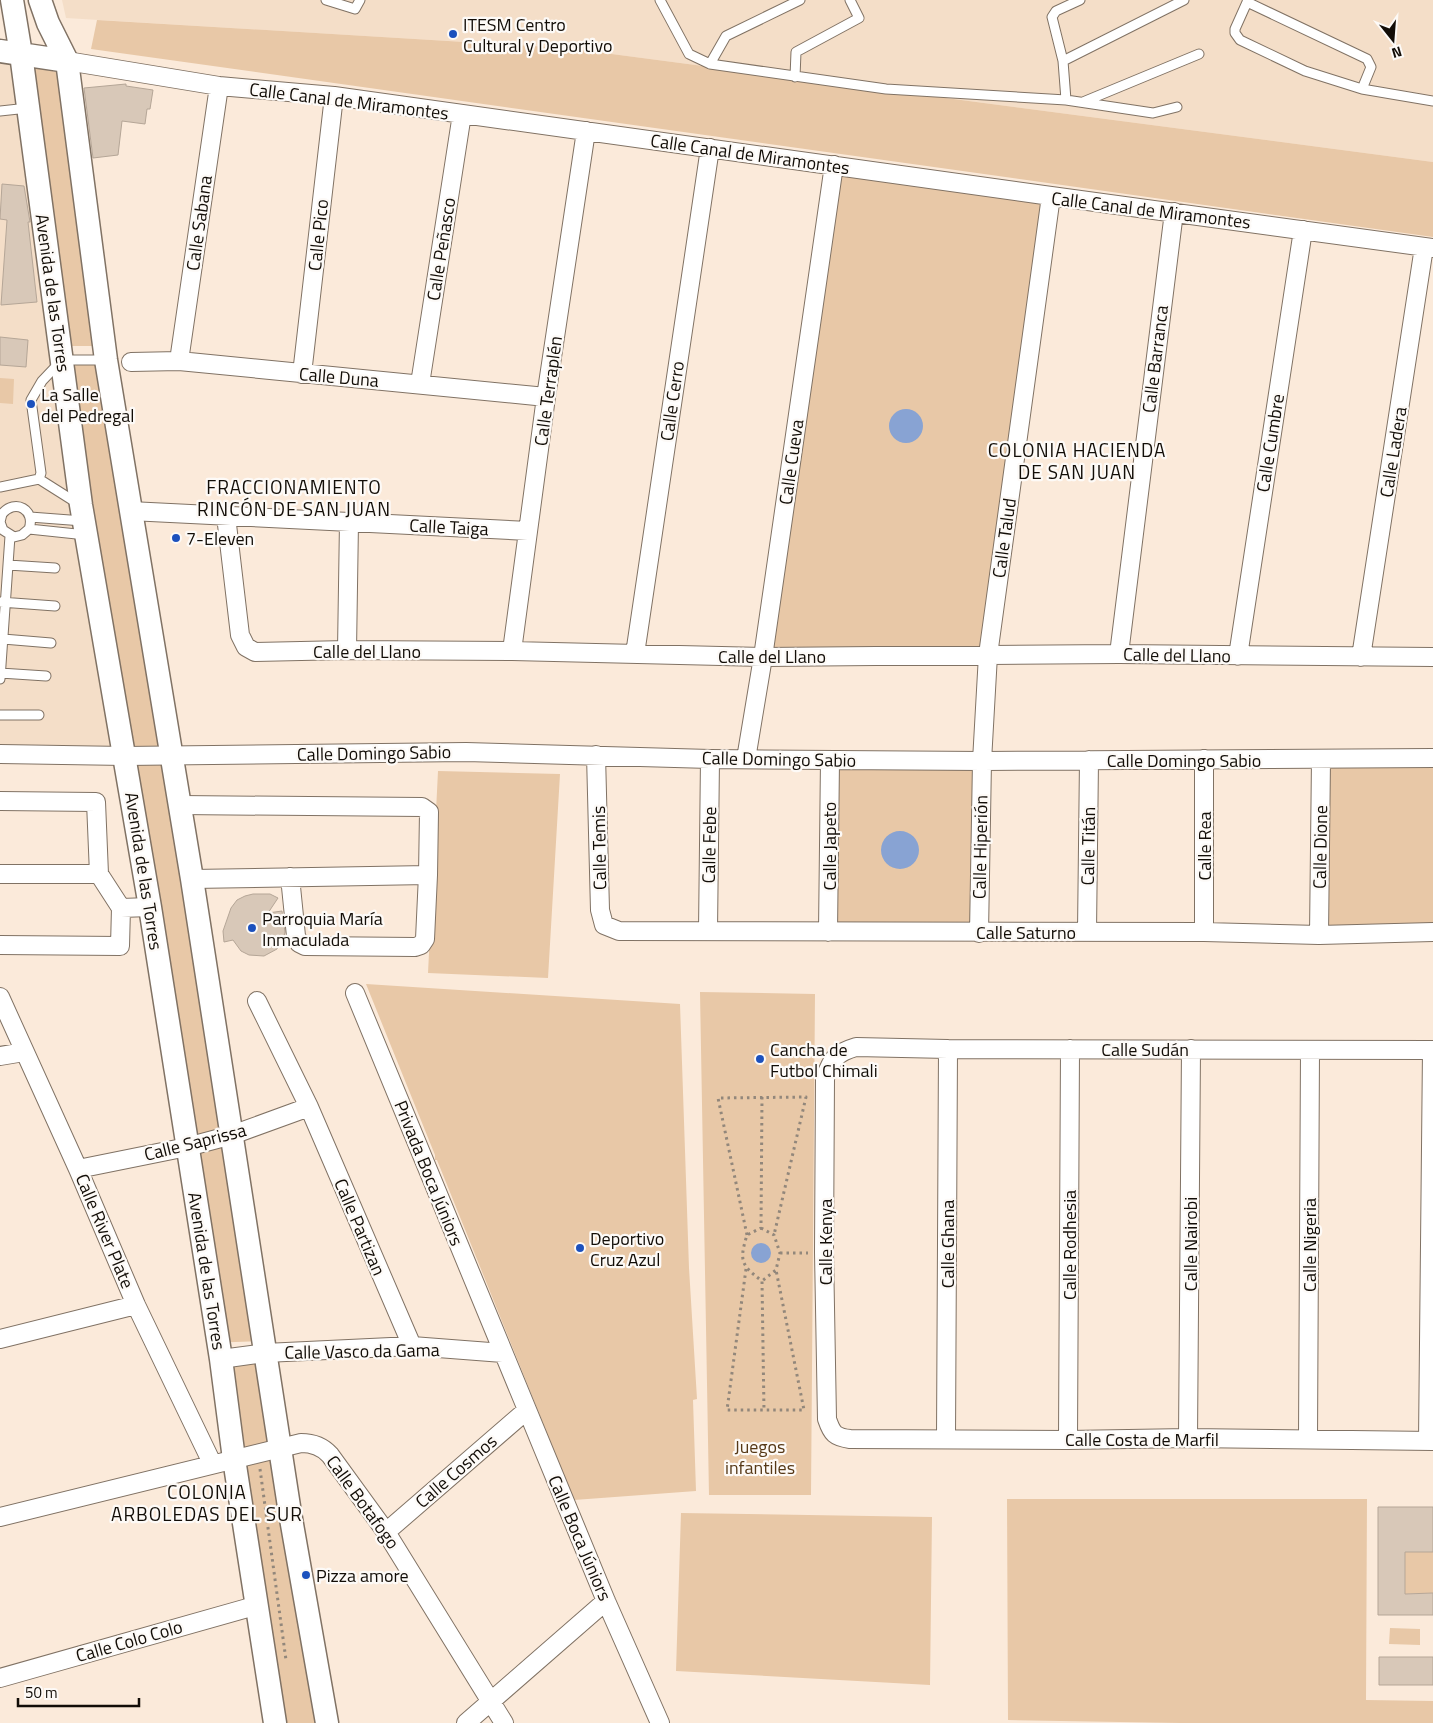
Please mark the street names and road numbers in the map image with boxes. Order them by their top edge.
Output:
street label: Calle Canal de Miramontes [248,75,450,127]
street label: Calle Canal de Miramontes [649,127,851,181]
street label: Calle Sabana [179,174,219,272]
street label: Calle Canal de Miramontes [1050,184,1252,236]
street label: Calle Peñasco [420,195,462,303]
street label: Calle Pico [301,198,335,272]
street label: Avenida de las Torres [29,212,77,374]
street label: Calle Barranca [1135,304,1175,414]
street label: Calle Terraplén [527,334,569,448]
street label: Calle Cerro [653,359,691,443]
street label: Calle Duna [298,360,380,394]
street label: Calle Cumbre [1249,392,1291,494]
street label: Calle Ladera [1372,405,1414,499]
street label: Calle Cueva [772,418,810,506]
street label: Calle Talud [985,496,1023,580]
street label: Calle Taiga [409,511,489,543]
street label: Calle del Llano [313,638,421,665]
street label: Calle del Llano [1123,641,1231,669]
street label: Calle del Llano [718,643,826,670]
street label: Calle Domingo Sabio [297,738,451,768]
street label: Calle Domingo Sabio [702,744,856,774]
street label: Calle Domingo Sabio [1107,747,1261,774]
street label: Avenida de las Torres [118,790,170,952]
street label: Calle Hiperión [966,795,994,899]
street label: Calle Japeto [816,802,843,890]
street label: Calle Dione [1306,805,1334,889]
street label: Calle Temis [585,806,613,890]
street label: Calle Febe [695,806,723,884]
street label: Calle Titán [1074,806,1102,886]
street label: Calle Rea [1191,811,1218,881]
street label: Calle Saturno [976,919,1076,946]
street label: Calle Sudán [1101,1036,1189,1063]
street label: Privada Boca Júniors [387,1096,471,1250]
street label: Calle Saprissa [141,1116,249,1168]
street label: Calle River Plate [69,1169,141,1293]
street label: Calle Partizan [327,1174,393,1280]
street label: Avenida de las Torres [181,1190,233,1352]
street label: Calle Rodhesia [1056,1190,1083,1300]
street label: Calle Nairobi [1177,1197,1204,1291]
street label: Calle Nigeria [1296,1198,1323,1292]
street label: Calle Kenya [812,1199,839,1285]
street label: Calle Ghana [934,1200,961,1288]
street label: Calle Vasco da Gama [284,1336,440,1366]
street label: Calle Costa de Marfil [1065,1426,1219,1453]
street label: Calle Cosmos [409,1428,503,1514]
street label: Calle Botafogo [320,1450,406,1554]
street label: Calle Boca Júniors [541,1471,619,1605]
street label: Calle Colo Colo [73,1613,185,1669]

